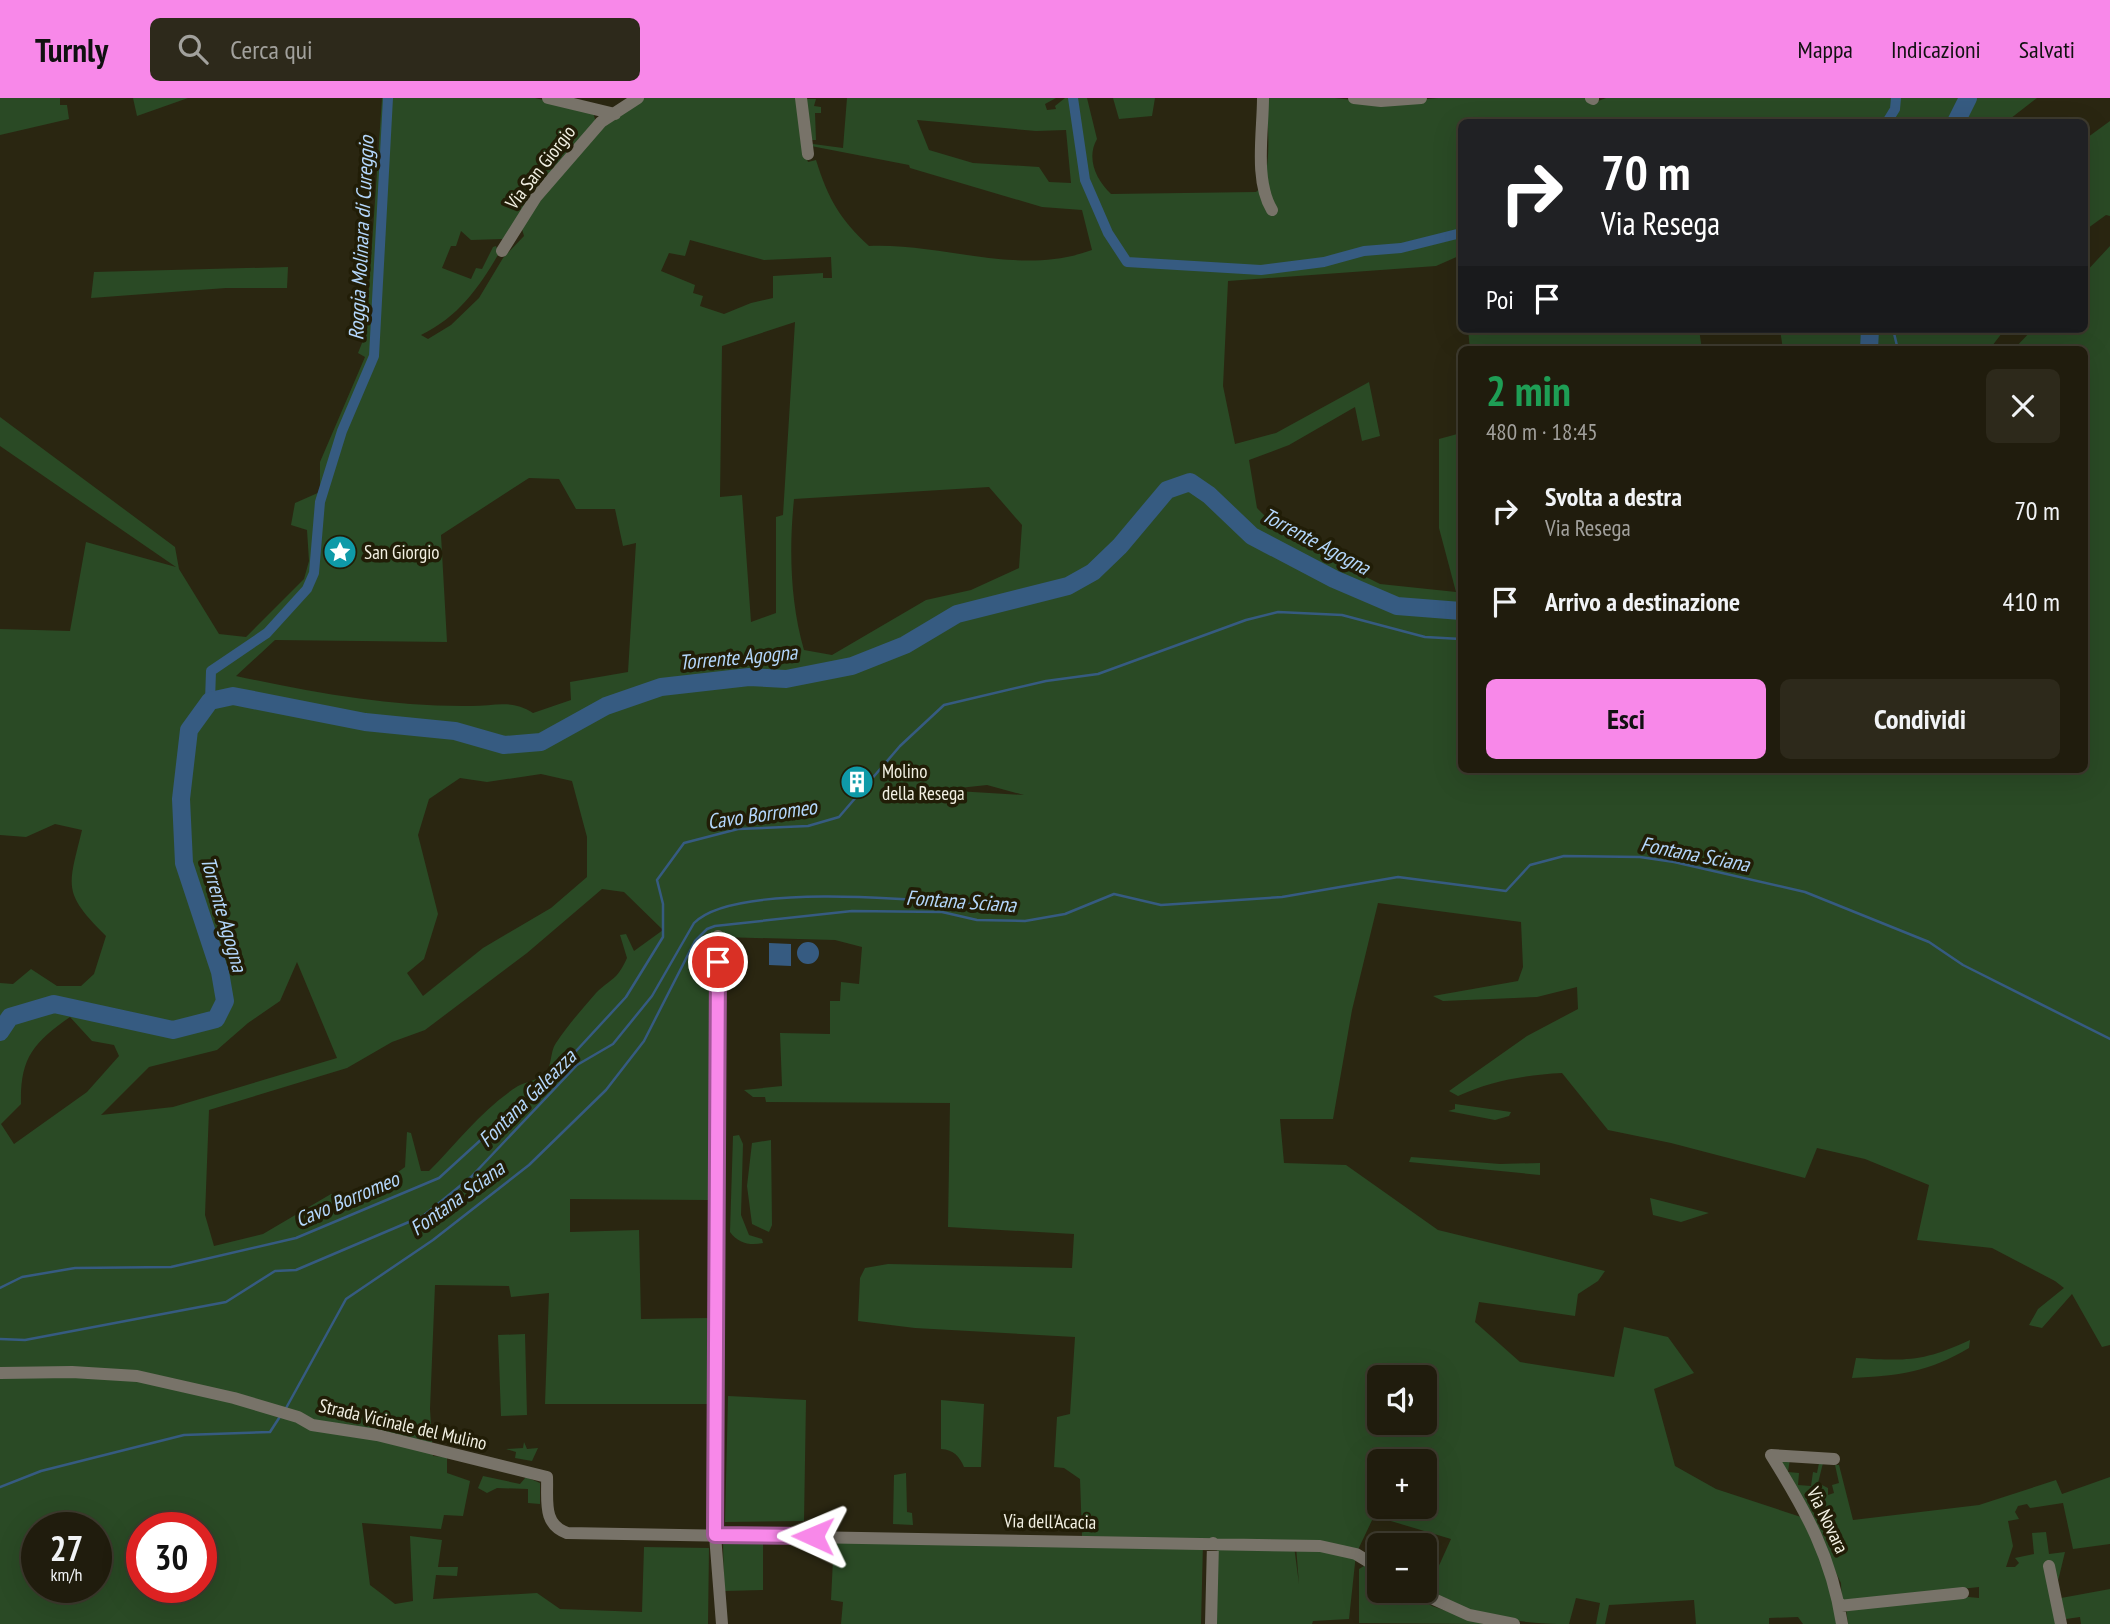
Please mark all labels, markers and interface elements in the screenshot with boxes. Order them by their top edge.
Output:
search box [150,18,640,81]
text: Turnly [35,28,108,71]
icon: search [174,30,212,68]
text: Cerca qui [230,33,313,66]
text: Mappa [1798,34,1853,65]
text: Indicazioni [1891,34,1981,65]
text: Salvati [2019,34,2075,65]
street label: Via San Giorgio [499,120,580,215]
water label: Roggia Molinara di Cureggio [342,133,380,341]
text: 70 m [1601,140,1690,204]
icon: right [1486,147,1577,238]
text: Via Resega [1601,202,1720,244]
icon: arrive [1528,280,1566,318]
text: Poi [1486,283,1514,316]
text: 2 min [1486,363,1571,418]
button: close [1986,369,2060,443]
text: 480 m · 18:45 [1486,417,1598,446]
text: Svolta a destra [1545,480,1682,513]
icon: right [1486,492,1524,530]
text: 70 m [2014,494,2060,527]
water label: Torrente Agogna [1257,501,1376,581]
text: Via Resega [1545,513,1631,542]
place icon: San Giorgio [321,533,359,571]
place label: San Giorgio [364,540,440,564]
icon: arrive [1486,583,1524,621]
text: Arrivo a destinazione [1545,585,1740,618]
text: 410 m [2002,585,2060,618]
water label: Torrente Agogna [678,638,800,676]
button: Esci [1486,679,1766,759]
button: Condividi [1780,679,2060,759]
place label: Molino della Resega [882,759,965,805]
building icon: Molino della Resega [838,763,876,801]
water label: Cavo Borromeo [706,793,820,835]
water label: Fontana Sciana [1638,830,1753,878]
water label: Torrente Agogna [195,853,254,976]
water label: Fontana Sciana [905,884,1019,918]
pin [688,932,748,992]
icon: arrive [699,943,737,981]
water label: Fontana Galeazza [472,1042,583,1153]
water label: Fontana Sciana [404,1154,511,1241]
water label: Cavo Borromeo [291,1164,405,1233]
map controls [1367,1365,1437,1603]
button: sound [1367,1365,1437,1435]
street label: Strada Vicinale del Mulino [317,1393,489,1455]
button: + [1367,1449,1437,1519]
street label: Via Novara [1801,1482,1854,1557]
position arrow [776,1499,850,1573]
street label: Via dell'Acacia [1002,1508,1097,1534]
speed limit sign: 30 [126,1512,217,1603]
text: 27 [50,1525,83,1571]
button: − [1367,1533,1437,1603]
text: km/h [51,1563,82,1586]

